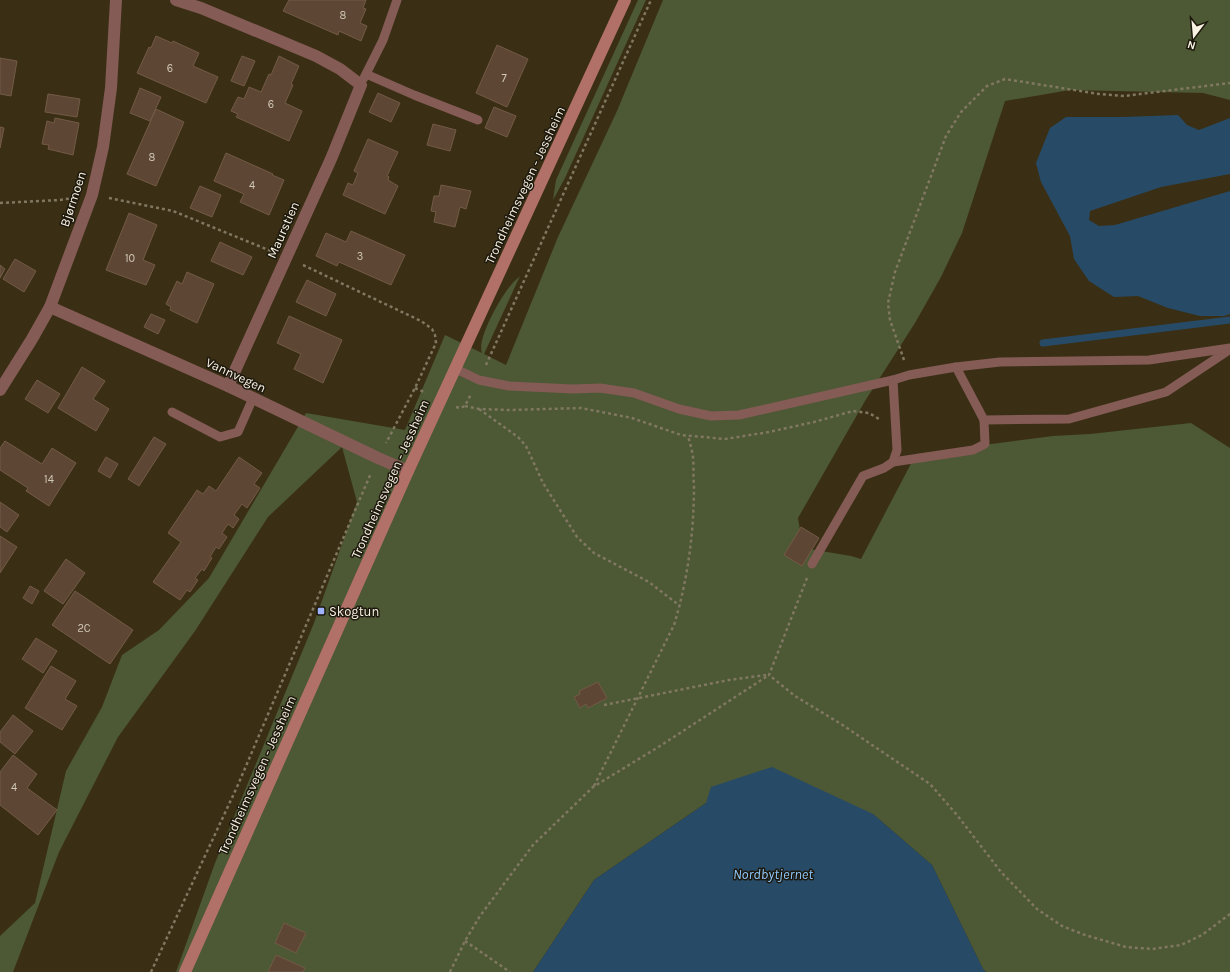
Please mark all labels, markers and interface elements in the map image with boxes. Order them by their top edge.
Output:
house number: 8 [340,9,347,22]
north arrow [1174,16,1214,56]
text: N [1186,38,1197,52]
house number: 6 [167,62,173,75]
house number: 7 [501,72,507,85]
house number: 6 [268,98,274,111]
street label: Trondheimsvegen - Jessheim [482,104,568,266]
house number: 8 [149,151,156,164]
street label: Bjørmoen [57,169,89,229]
house number: 4 [249,179,255,192]
street label: Maurstien [264,199,302,261]
house number: 3 [357,250,363,263]
house number: 10 [125,252,135,265]
street label: Vannvegen [203,355,269,395]
street label: Trondheimsvegen - Jessheim [348,397,432,561]
house number: 14 [44,473,54,486]
place label: Skogtun [329,604,379,619]
marker: Skogtun [316,606,326,616]
house number: 2C [77,622,91,635]
street label: Trondheimsvegen - Jessheim [215,693,299,857]
house number: 4 [11,781,17,794]
water label: Nordbytjernet [733,866,813,883]

